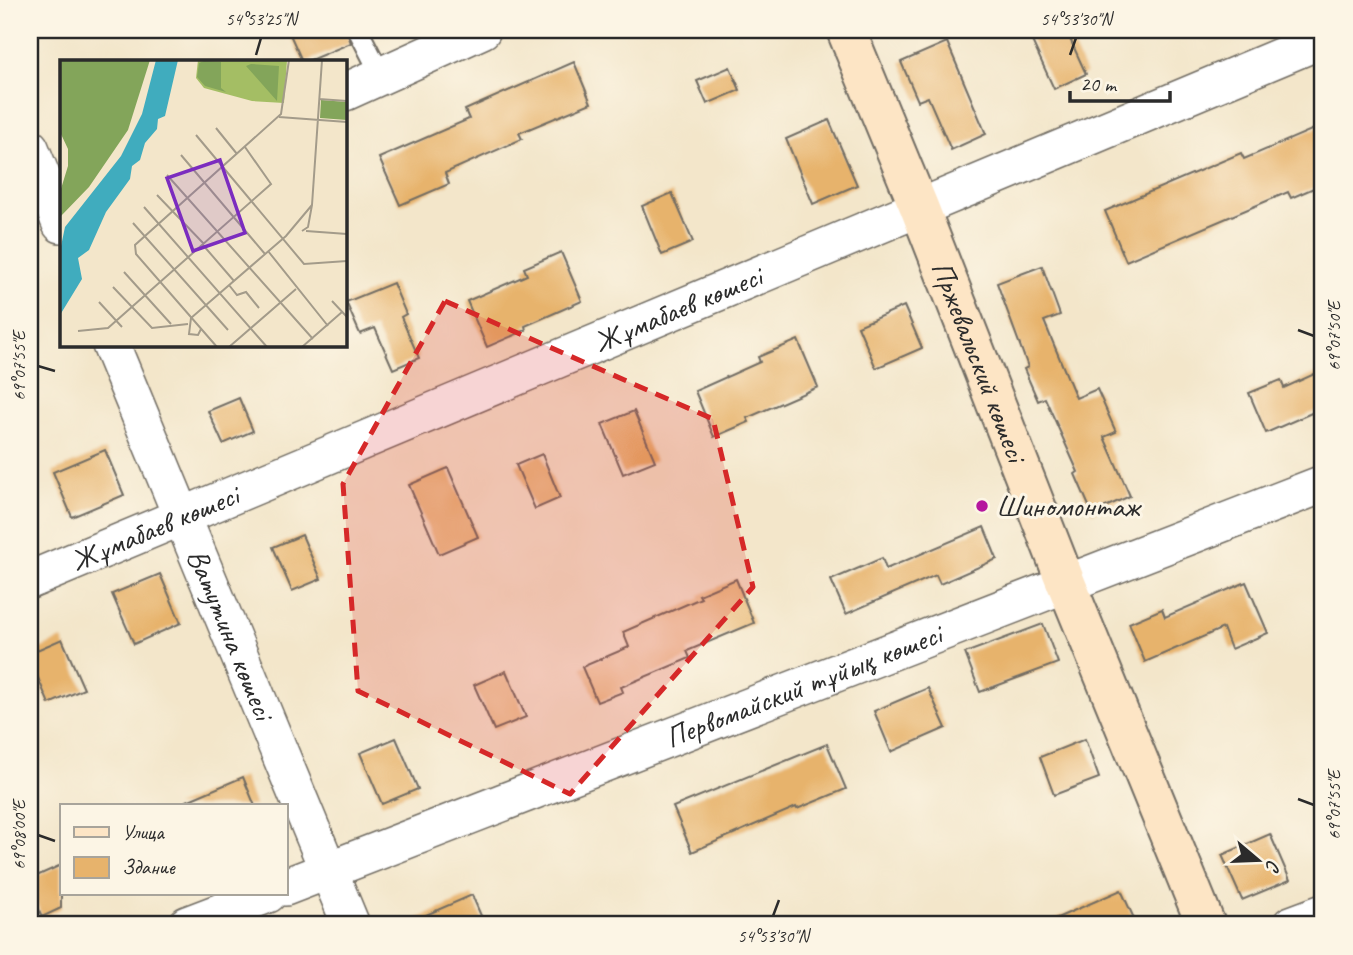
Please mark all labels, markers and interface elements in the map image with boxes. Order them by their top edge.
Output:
text: 54°53'25"N [226,8,300,30]
text: 54°53'30"N [1041,8,1115,30]
inset map [60,60,346,346]
scale bar [1070,60,1169,104]
text: 20 m [1080,71,1118,97]
street label: Пржевальский көшесі [923,255,1037,470]
street label: Жұмабаев көшесі [588,256,770,361]
text: 69°07'50"E [1323,299,1345,371]
text: 69°07'55"E [8,329,30,401]
street label: Жұмабаев көшесі [65,475,247,580]
place label: Шиномонтаж [996,487,1142,525]
marker: Шиномонтаж [974,498,990,514]
street label: Ватутина көшесі [178,543,284,728]
street label: Первомайский тұйық көшесі [660,614,950,757]
text: 69°07'55"E [1323,768,1345,840]
text: 69°08'00"E [8,798,30,870]
legend [60,804,287,895]
text: Улица [122,819,165,845]
north arrow [1224,825,1294,895]
text: Здание [122,854,176,880]
text: С [1259,857,1286,876]
text: 54°53'30"N [738,925,812,947]

